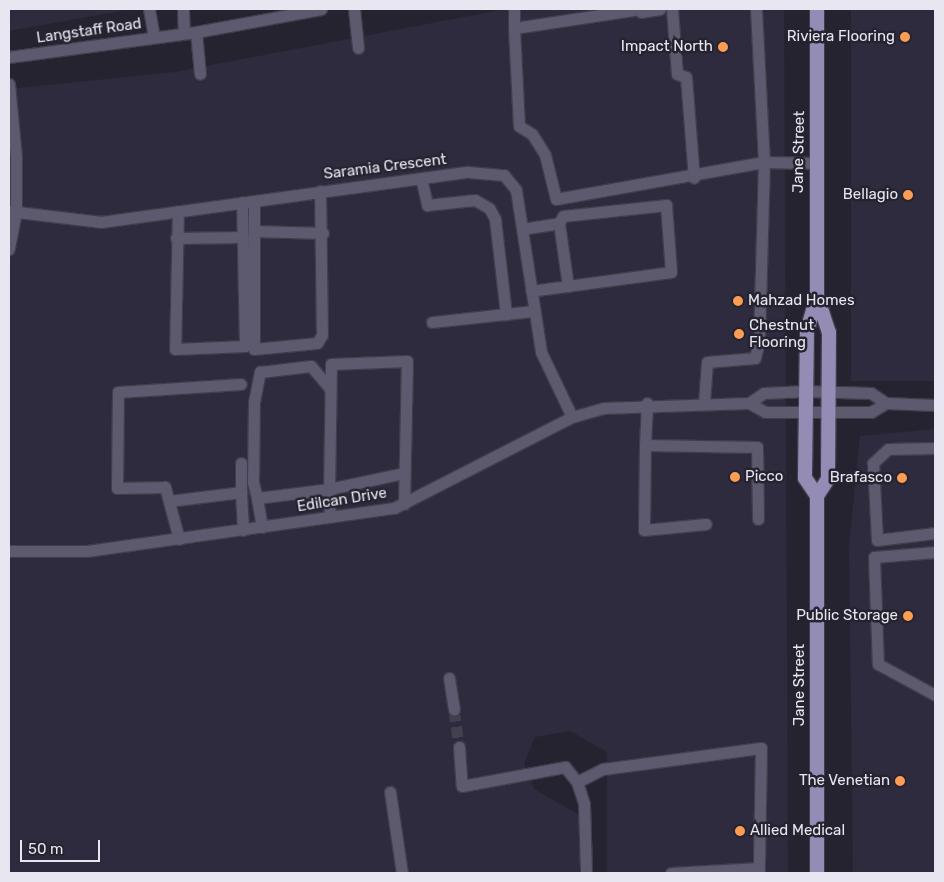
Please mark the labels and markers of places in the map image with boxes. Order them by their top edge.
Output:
place label: Riviera Flooring [787,28,895,46]
marker: Riviera Flooring [899,31,911,43]
place label: Impact North [621,38,713,56]
marker: Impact North [717,41,729,53]
place label: Bellagio [843,186,898,204]
marker: Bellagio [902,189,914,201]
place label: Mahzad Homes [748,292,855,310]
marker: Mahzad Homes [732,295,744,307]
place label: Chestnut Flooring [749,316,814,351]
marker: Chestnut Flooring [733,328,745,340]
place label: Picco [745,468,783,486]
place label: Brafasco [830,469,892,487]
marker: Picco [729,471,741,483]
marker: Brafasco [896,472,908,484]
place label: Public Storage [796,607,898,625]
marker: Public Storage [902,610,914,622]
place label: The Venetian [799,772,890,790]
marker: The Venetian [894,775,906,787]
place label: Allied Medical [750,822,845,840]
marker: Allied Medical [734,825,746,837]

